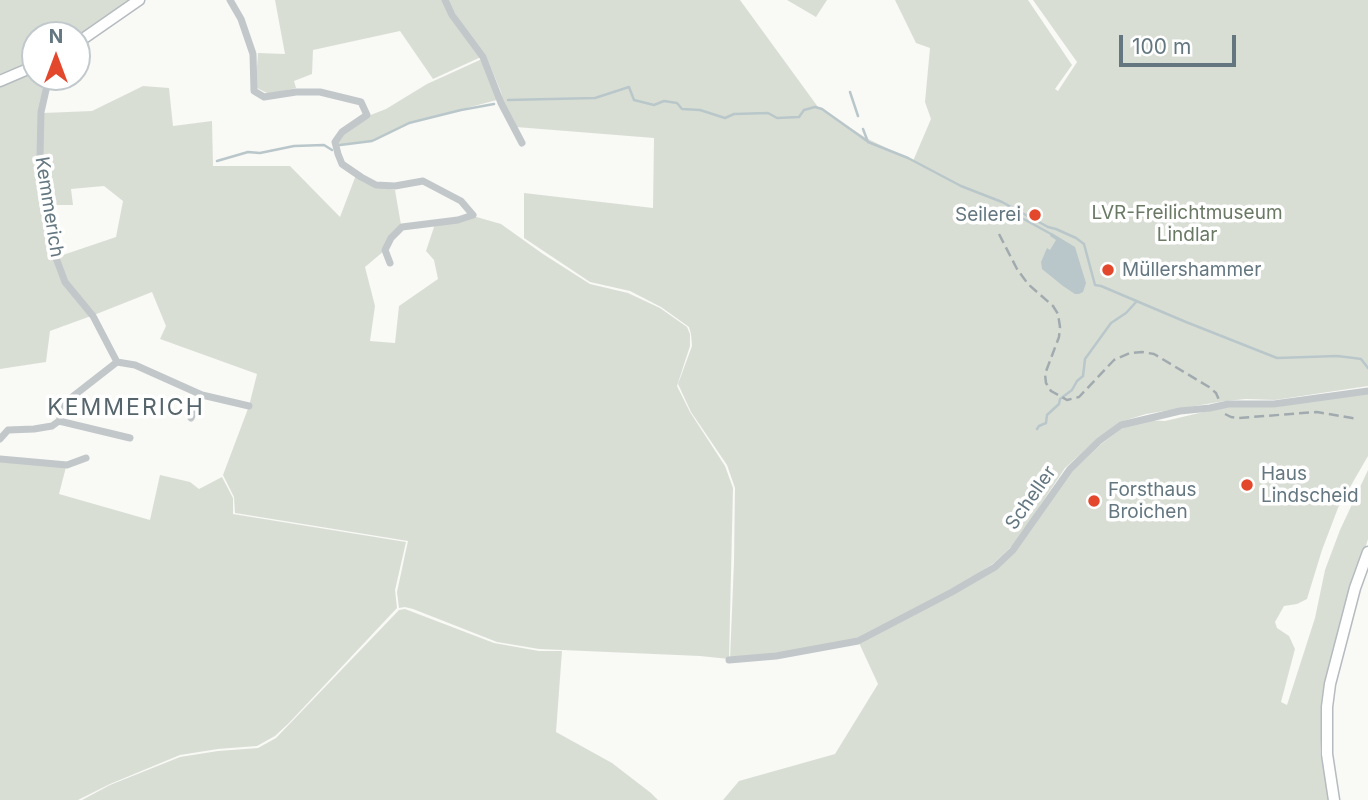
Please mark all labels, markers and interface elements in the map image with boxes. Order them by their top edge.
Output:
north arrow [21,21,91,91]
scale bar [1123,21,1240,65]
text: N [49,25,63,48]
text: 100 m [1132,34,1191,59]
street label: Kemmerich [30,155,68,259]
park label: LVR-Freilichtmuseum Lindlar [1091,202,1283,246]
place label: Seilerei [955,204,1021,226]
marker: Seilerei [1027,207,1043,223]
place label: Müllershammer [1122,259,1261,281]
marker: Müllershammer [1100,262,1116,278]
district label: KEMMERICH [48,394,204,422]
street label: Scheller [1001,462,1061,534]
place label: Haus Lindscheid [1261,463,1359,507]
marker: Haus Lindscheid [1239,477,1255,493]
place label: Forsthaus Broichen [1108,479,1196,523]
marker: Forsthaus Broichen [1086,493,1102,509]

